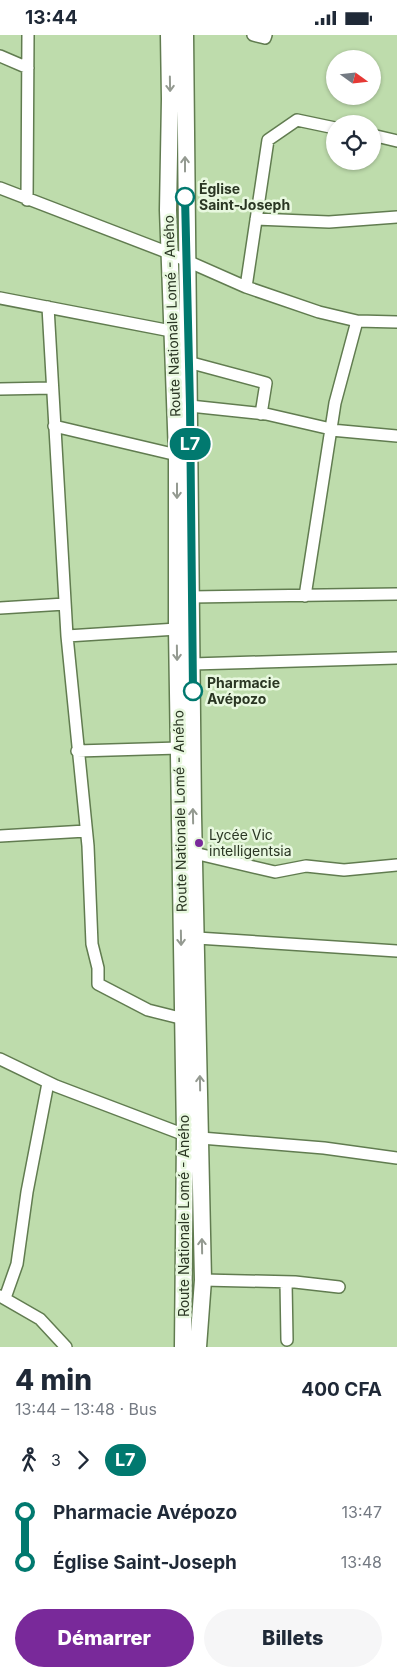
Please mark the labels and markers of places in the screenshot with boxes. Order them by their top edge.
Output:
place label: Église Saint-Joseph [199,179,290,213]
marker: Église Saint-Joseph [175,187,195,207]
place label: Pharmacie Avépozo [207,674,280,707]
marker: Pharmacie Avépozo [183,681,203,701]
place label: Lycée Vic intelligentsia [209,826,292,859]
marker: Lycée Vic intelligentsia [193,837,205,849]

